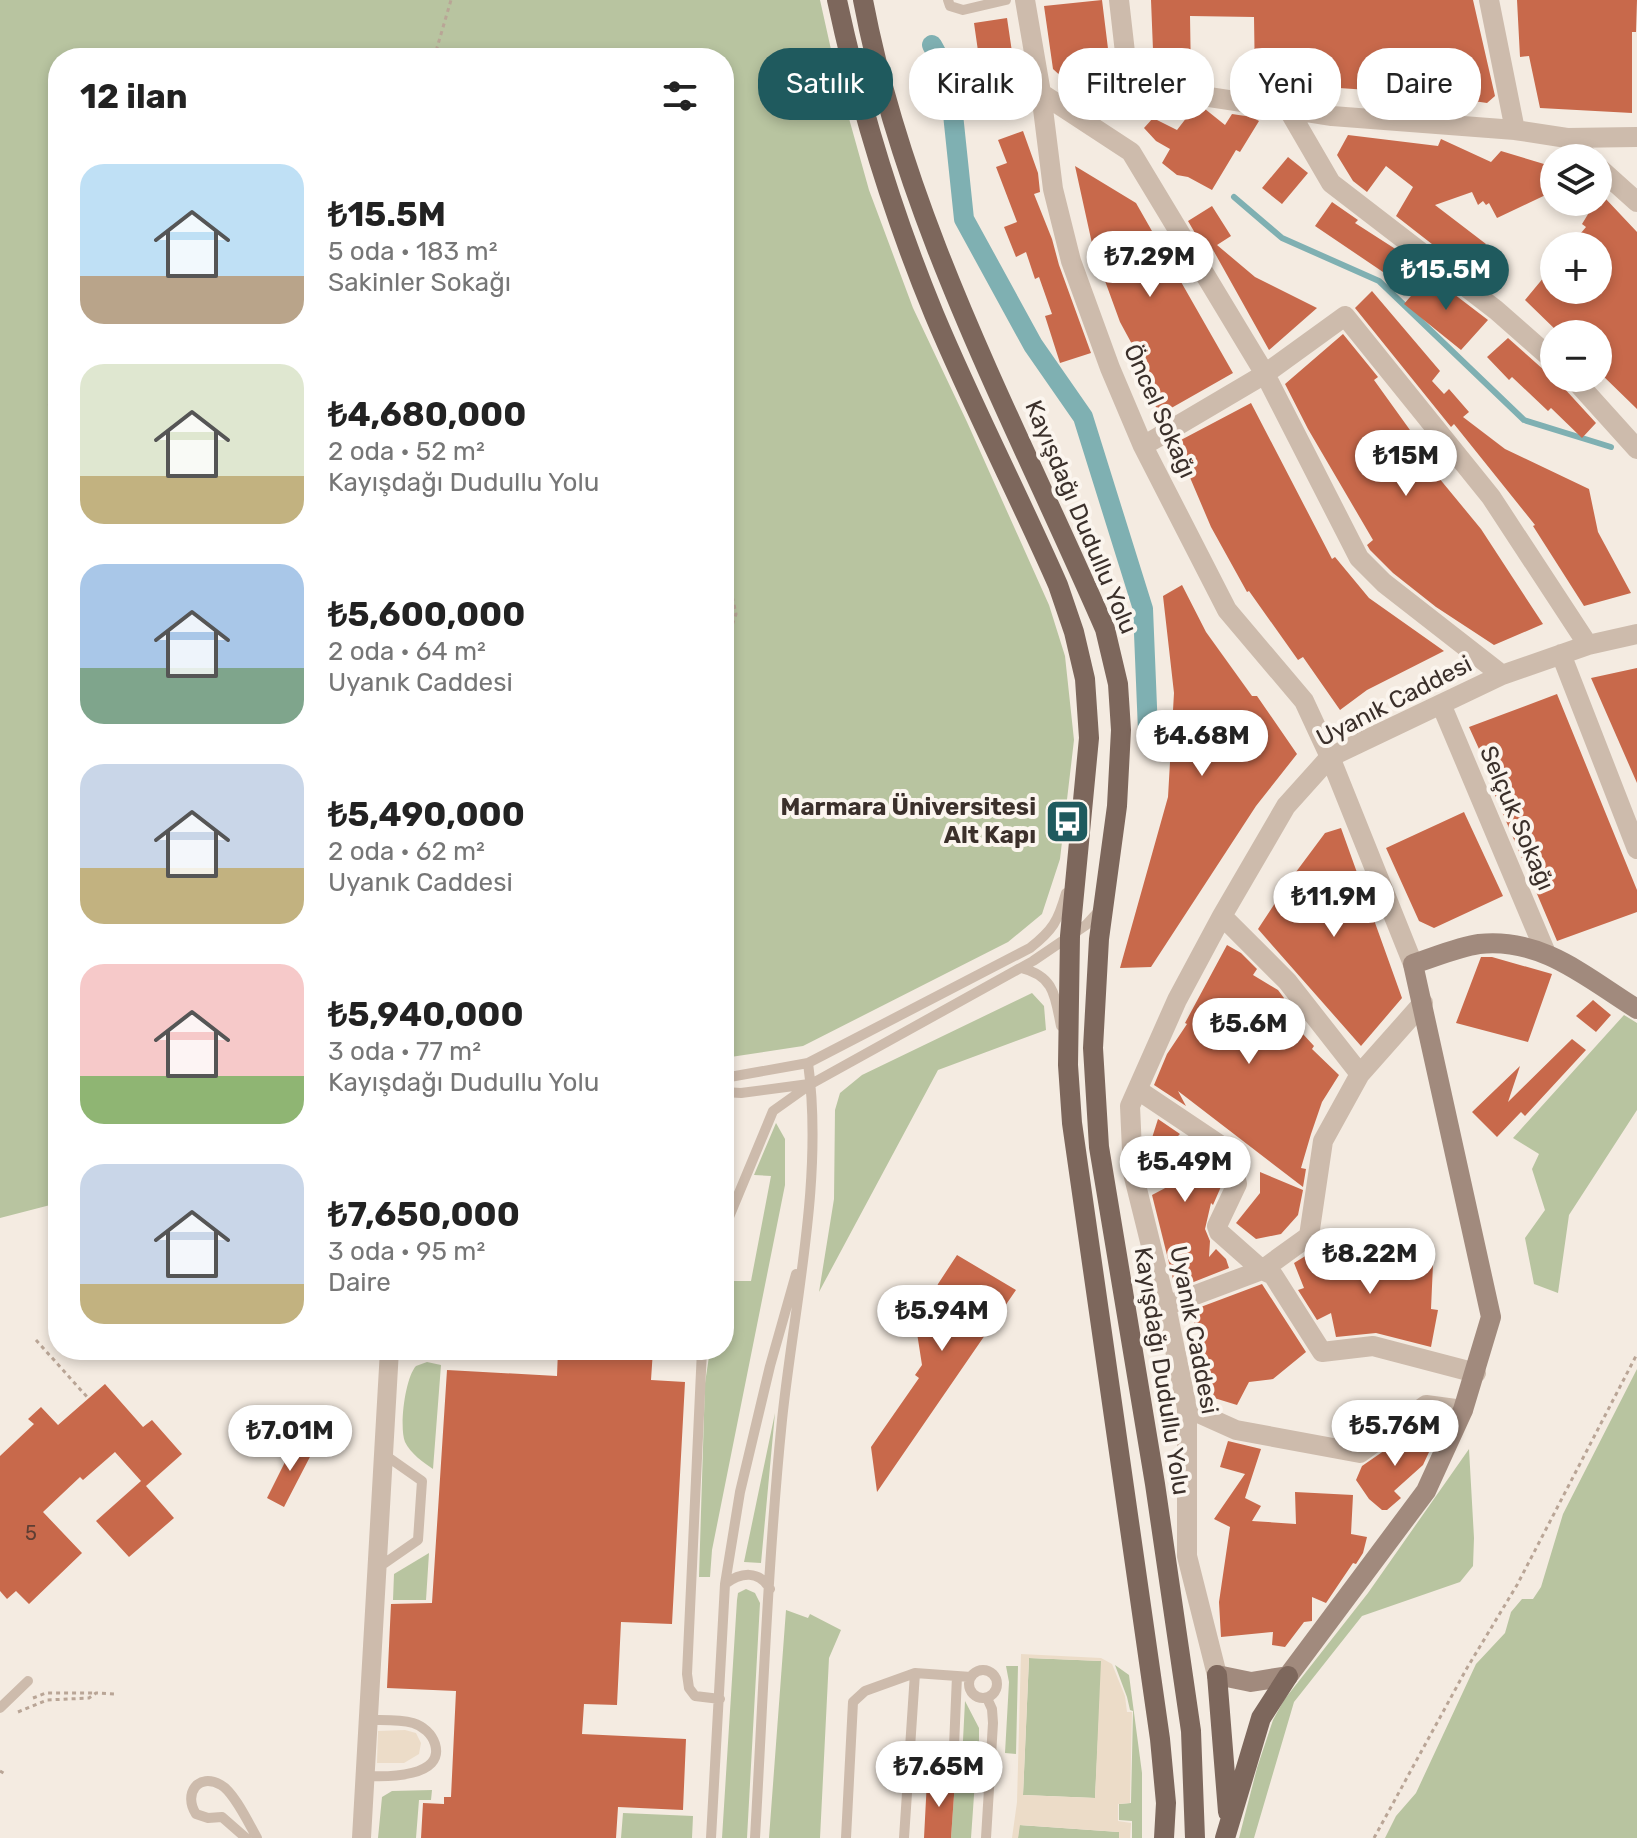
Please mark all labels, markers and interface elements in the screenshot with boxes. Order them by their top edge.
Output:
chip: Satılık [758,48,893,120]
chip: Kiralık [909,48,1042,120]
chip: Filtreler [1058,48,1214,120]
chip: Yeni [1230,48,1341,120]
chip: Daire [1357,48,1481,120]
icon: filters [658,74,702,118]
text: 12 ilan [80,76,188,117]
map controls [1540,144,1612,392]
button: layers [1540,144,1612,216]
text: ₺15.5M [328,194,446,235]
icon: home [144,196,240,292]
pin: ₺7.29M [1085,231,1215,299]
button: + [1540,232,1612,304]
text: 5 oda · 183 m² [328,236,498,267]
text: ₺7.29M [1105,241,1195,272]
pin: ₺15.5M [1381,244,1511,312]
text: ₺15.5M [1401,254,1491,285]
text: Sakinler Sokağı [328,267,511,298]
button: − [1540,320,1612,392]
street label: Öncel Sokağı [1118,340,1202,482]
text: ₺4,680,000 [328,394,526,435]
icon: home [144,396,240,492]
street label: Kayışdağı Dudullu Yolu [1019,396,1143,638]
pin: ₺15M [1359,430,1453,498]
text: 2 oda · 52 m² [328,436,485,467]
text: ₺15M [1373,440,1439,471]
text: Kayışdağı Dudullu Yolu [328,467,600,498]
text: ₺5,600,000 [328,594,525,635]
icon: home [144,596,240,692]
text: 2 oda · 64 m² [328,636,486,667]
street label: Uyanık Caddesi [1312,650,1476,752]
text: Uyanık Caddesi [328,667,513,698]
pin: ₺4.68M [1137,710,1267,778]
text: ₺4.68M [1154,720,1250,751]
street label: Selçuk Sokağı [1474,742,1560,894]
place label: Marmara Üniversitesi Alt Kapı [781,793,1036,849]
text: ₺5,490,000 [328,794,525,835]
icon: home [144,796,240,892]
bus stop icon: Marmara Üniversitesi Alt Kapı [1043,797,1091,845]
text: 2 oda · 62 m² [328,836,485,867]
text: Uyanık Caddesi [328,867,513,898]
pin: ₺11.9M [1269,871,1399,939]
text: ₺11.9M [1291,881,1377,912]
text: ₺5,940,000 [328,994,524,1035]
icon: home [144,996,240,1092]
pin: ₺5.6M [1193,998,1305,1066]
text: ₺5.6M [1210,1008,1288,1039]
text: 3 oda · 77 m² [328,1036,481,1067]
text: Kayışdağı Dudullu Yolu [328,1067,600,1098]
pin: ₺5.49M [1120,1136,1250,1204]
text: ₺5.49M [1138,1146,1232,1177]
text: ₺7,650,000 [328,1194,520,1235]
icon: home [144,1196,240,1292]
pin: ₺8.22M [1305,1228,1435,1296]
text: 3 oda · 95 m² [328,1236,485,1267]
text: ₺8.22M [1322,1238,1418,1269]
street label: Uyanık Caddesi [1164,1244,1224,1416]
street label: Kayışdağı Dudullu Yolu [1129,1245,1195,1497]
text: Daire [328,1267,391,1298]
pin: ₺5.94M [877,1285,1007,1353]
text: ₺5.94M [895,1295,989,1326]
pin: ₺5.76M [1330,1400,1460,1468]
pin: ₺7.01M [225,1405,355,1473]
text: ₺5.76M [1350,1410,1440,1441]
text: ₺7.01M [246,1415,334,1446]
house number: 5 [25,1521,37,1545]
pin: ₺7.65M [874,1741,1004,1809]
text: ₺7.65M [894,1751,984,1782]

